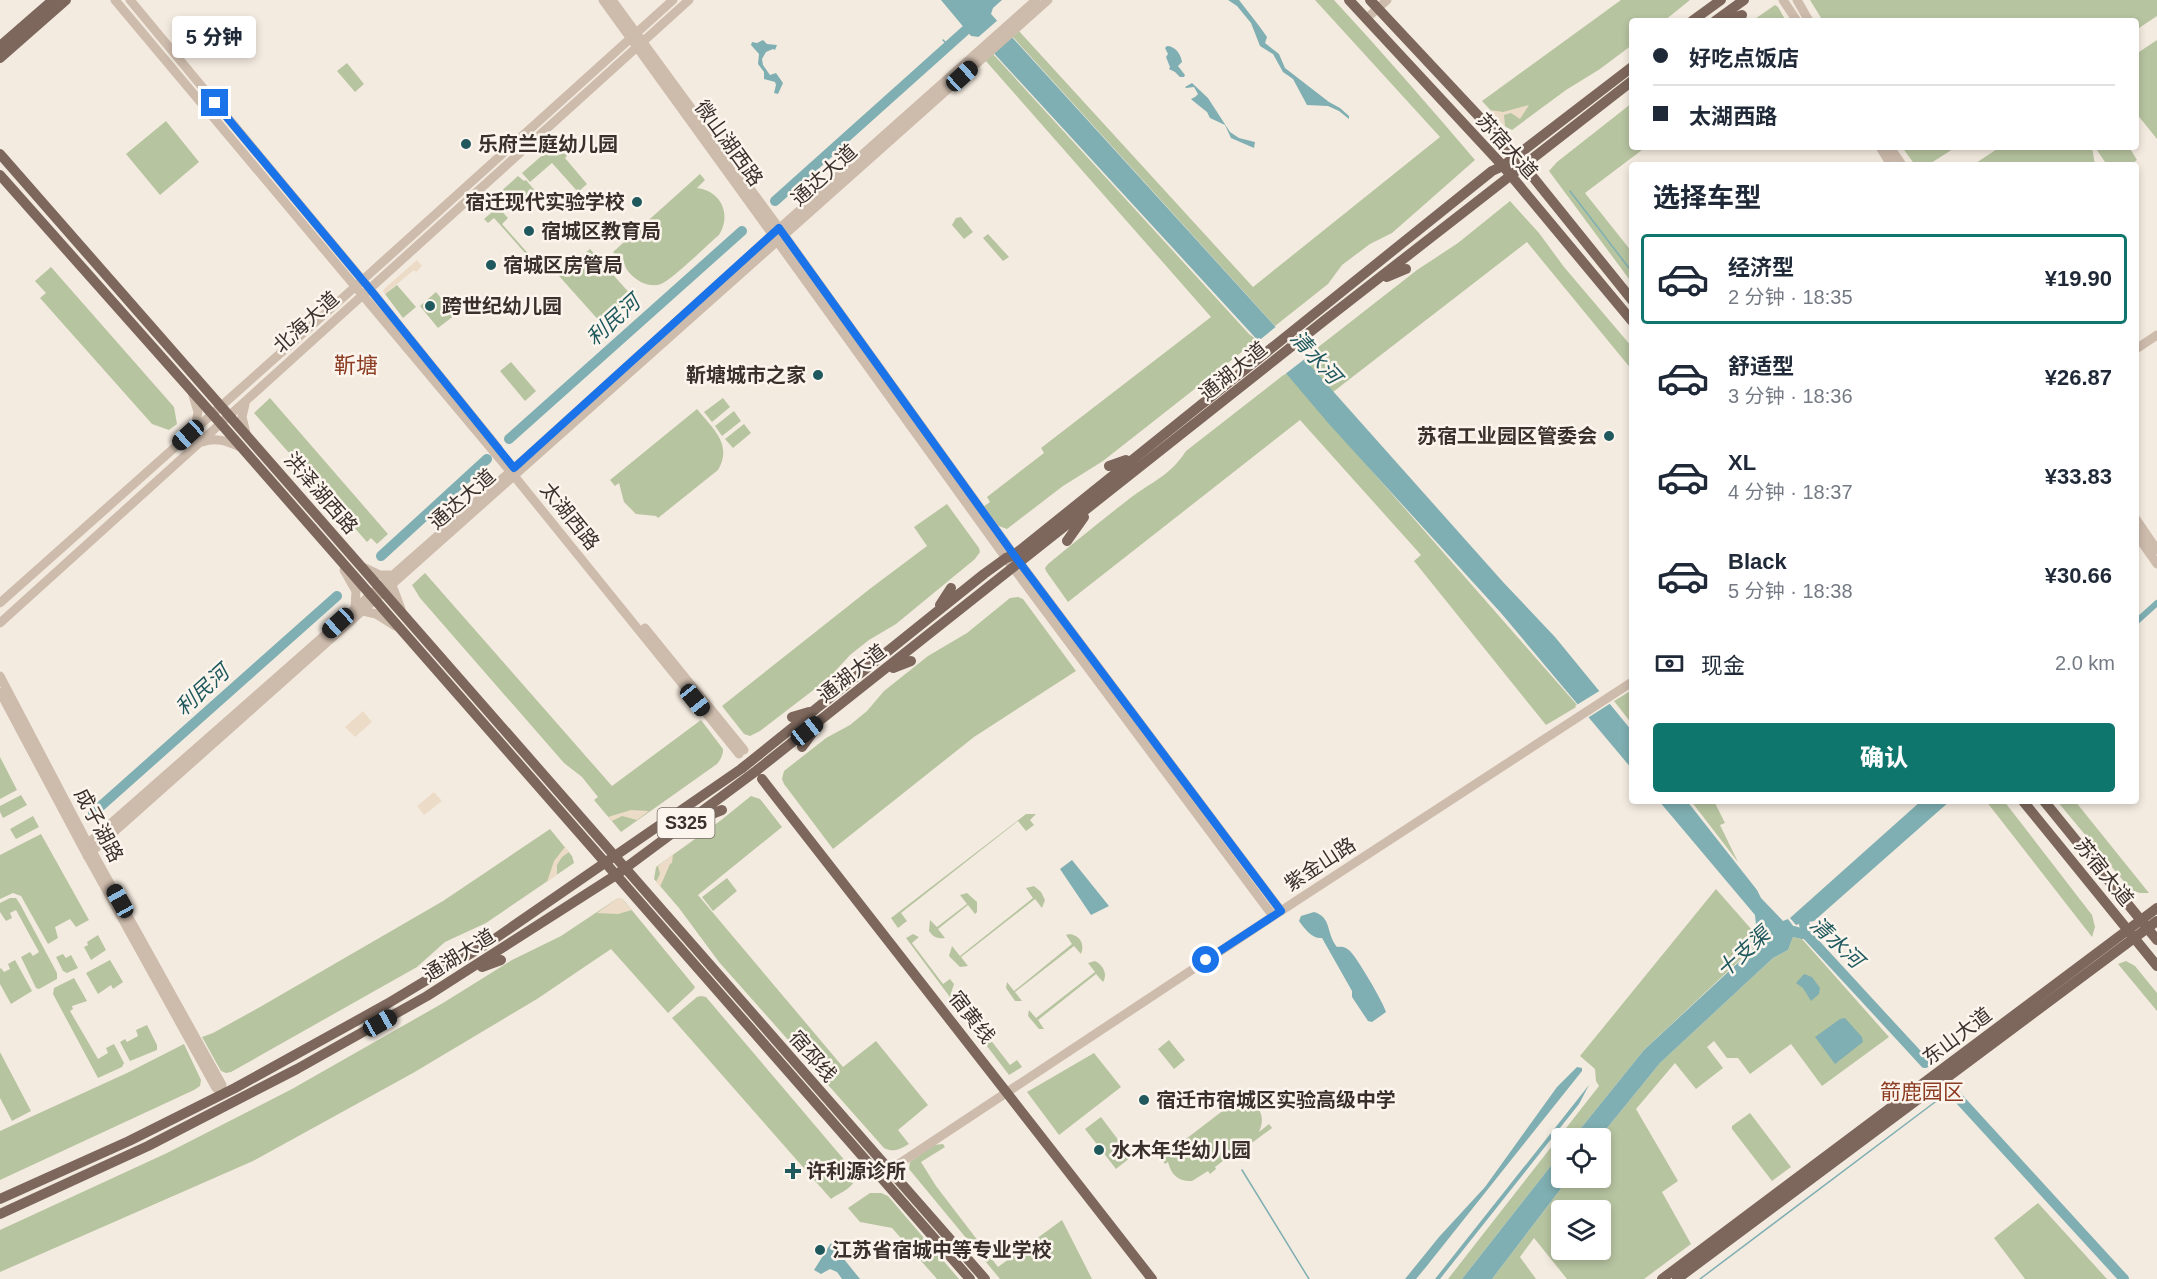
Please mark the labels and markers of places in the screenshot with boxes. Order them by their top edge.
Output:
place label: 乐府兰庭幼儿园 [478,133,618,155]
marker: 乐府兰庭幼儿园 [459,137,473,151]
place label: 宿迁现代实验学校 [465,191,625,213]
marker: 宿迁现代实验学校 [630,195,644,209]
place label: 宿城区教育局 [541,220,661,242]
marker: 宿城区教育局 [522,224,536,238]
place label: 宿城区房管局 [503,254,623,276]
marker: 宿城区房管局 [484,258,498,272]
place label: 跨世纪幼儿园 [442,295,562,317]
marker: 跨世纪幼儿园 [423,299,437,313]
place label: 靳塘城市之家 [686,364,806,386]
marker: 靳塘城市之家 [811,368,825,382]
place label: 苏宿工业园区管委会 [1417,425,1597,447]
marker: 苏宿工业园区管委会 [1602,429,1616,443]
place label: 宿迁市宿城区实验高级中学 [1156,1089,1396,1111]
marker: 宿迁市宿城区实验高级中学 [1137,1093,1151,1107]
place label: 水木年华幼儿园 [1111,1139,1251,1161]
marker: 水木年华幼儿园 [1092,1143,1106,1157]
place label: 许利源诊所 [806,1160,906,1182]
marker: 许利源诊所 [784,1162,802,1180]
place label: 江苏省宿城中等专业学校 [832,1239,1052,1261]
marker: 江苏省宿城中等专业学校 [813,1243,827,1257]

